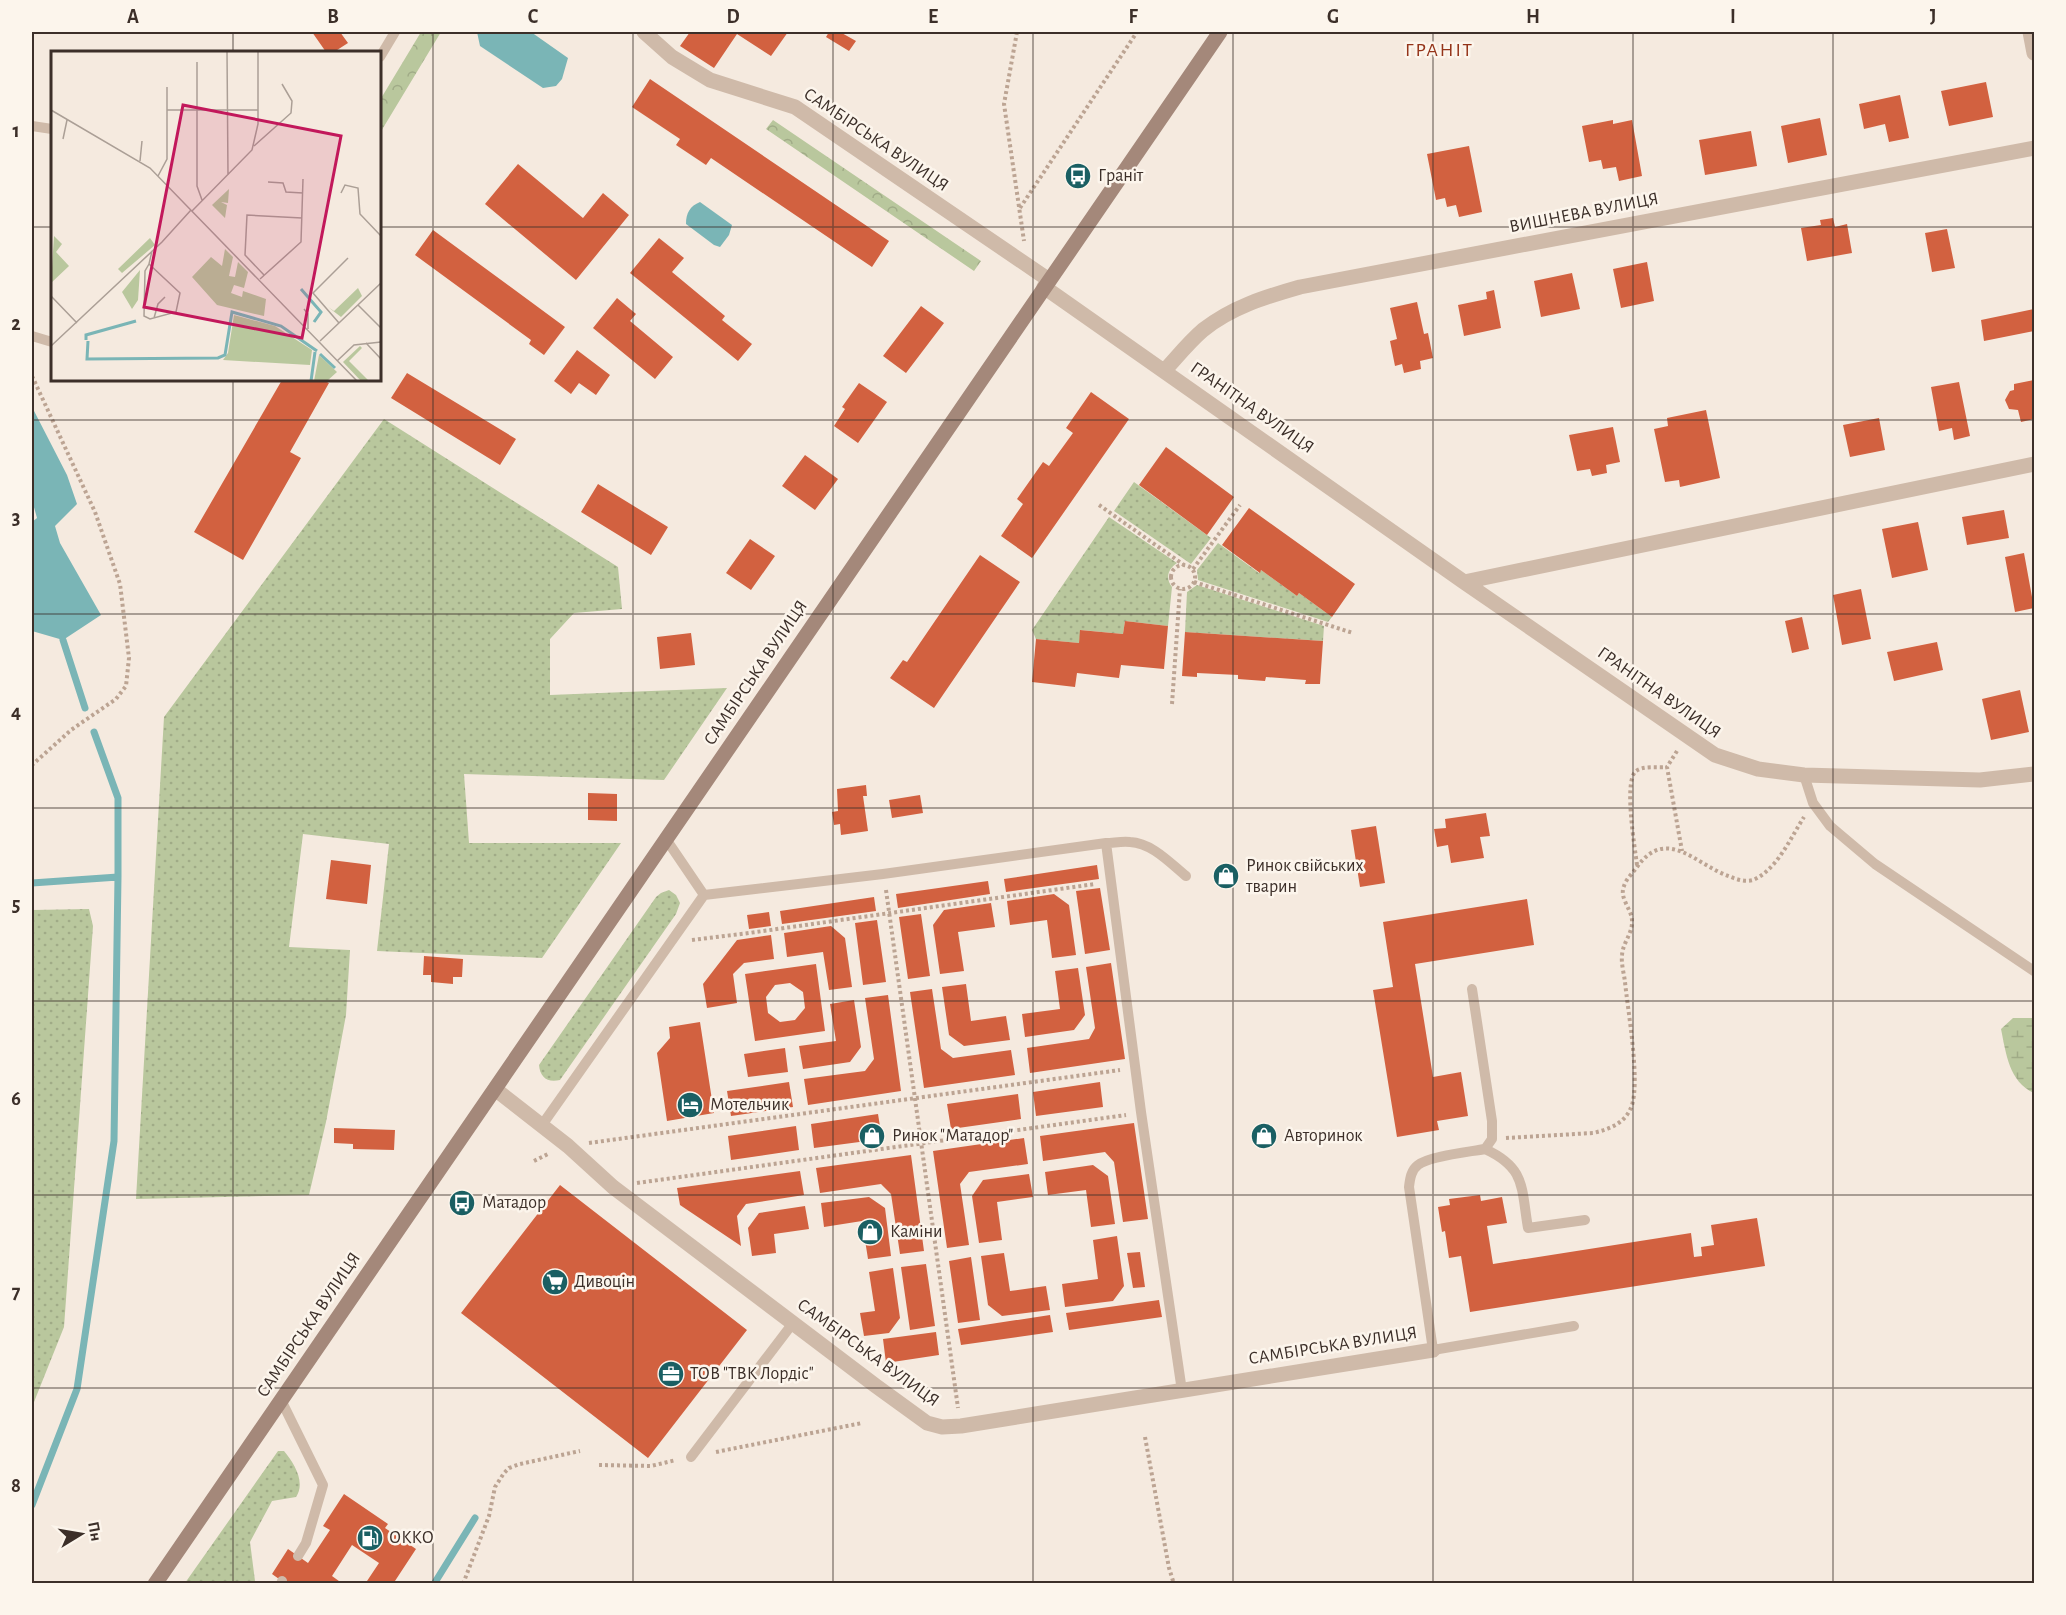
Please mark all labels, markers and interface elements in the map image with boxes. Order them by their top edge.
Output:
text: A [127,7,139,27]
text: B [327,7,339,27]
text: C [528,7,539,27]
text: D [726,7,740,27]
text: E [928,7,938,27]
text: F [1128,7,1138,27]
text: G [1327,7,1339,27]
text: H [1526,7,1540,27]
text: I [1730,7,1736,27]
text: J [1930,7,1936,27]
district label: ГРАНІТ [1405,40,1473,60]
inset map [51,51,381,381]
street label: САМБІРСЬКА ВУЛИЦЯ [800,85,952,195]
text: 1 [12,121,20,141]
bus stop icon: Граніт [1063,161,1093,191]
place label: Граніт [1098,167,1144,185]
street label: ВИШНЕВА ВУЛИЦЯ [1508,190,1660,236]
text: 2 [11,314,21,334]
street label: ГРАНІТНА ВУЛИЦЯ [1187,359,1317,457]
text: 3 [12,508,20,528]
street label: САМБІРСЬКА ВУЛИЦЯ [701,597,811,749]
street label: ГРАНІТНА ВУЛИЦЯ [1594,644,1724,742]
text: 4 [11,702,21,722]
place label: Ринок свійських тварин [1245,857,1363,896]
shop icon: Ринок свійських тварин [1211,861,1241,891]
text: 5 [12,895,20,915]
text: 6 [11,1089,21,1109]
hotel icon: Мотельчик [675,1090,705,1120]
place label: Мотельчик [710,1096,790,1114]
shop icon: Ринок "Матадор" [857,1121,887,1151]
shop icon: Авторинок [1249,1121,1279,1151]
place label: Ринок "Матадор" [892,1127,1013,1145]
place label: Авторинок [1284,1127,1363,1145]
bus stop icon: Матадор [447,1188,477,1218]
place label: Матадор [482,1194,546,1212]
shop icon: Каміни [855,1217,885,1247]
place label: Каміни [890,1223,942,1241]
street label: САМБІРСЬКА ВУЛИЦЯ [254,1249,364,1401]
supermarket icon: Дивоцін [540,1267,570,1297]
place label: Дивоцін [574,1273,635,1291]
text: 7 [12,1282,21,1302]
street label: САМБІРСЬКА ВУЛИЦЯ [794,1296,942,1410]
street label: САМБІРСЬКА ВУЛИЦЯ [1247,1324,1419,1368]
office icon: ТОВ "ТВК Лордіс" [656,1359,686,1389]
place label: ТОВ "ТВК Лордіс" [690,1365,814,1383]
text: 8 [11,1476,21,1496]
north arrow [51,1504,111,1564]
text: Пн [85,1520,104,1542]
fuel station icon: ОККО [355,1523,385,1553]
place label: ОККО [389,1529,434,1547]

